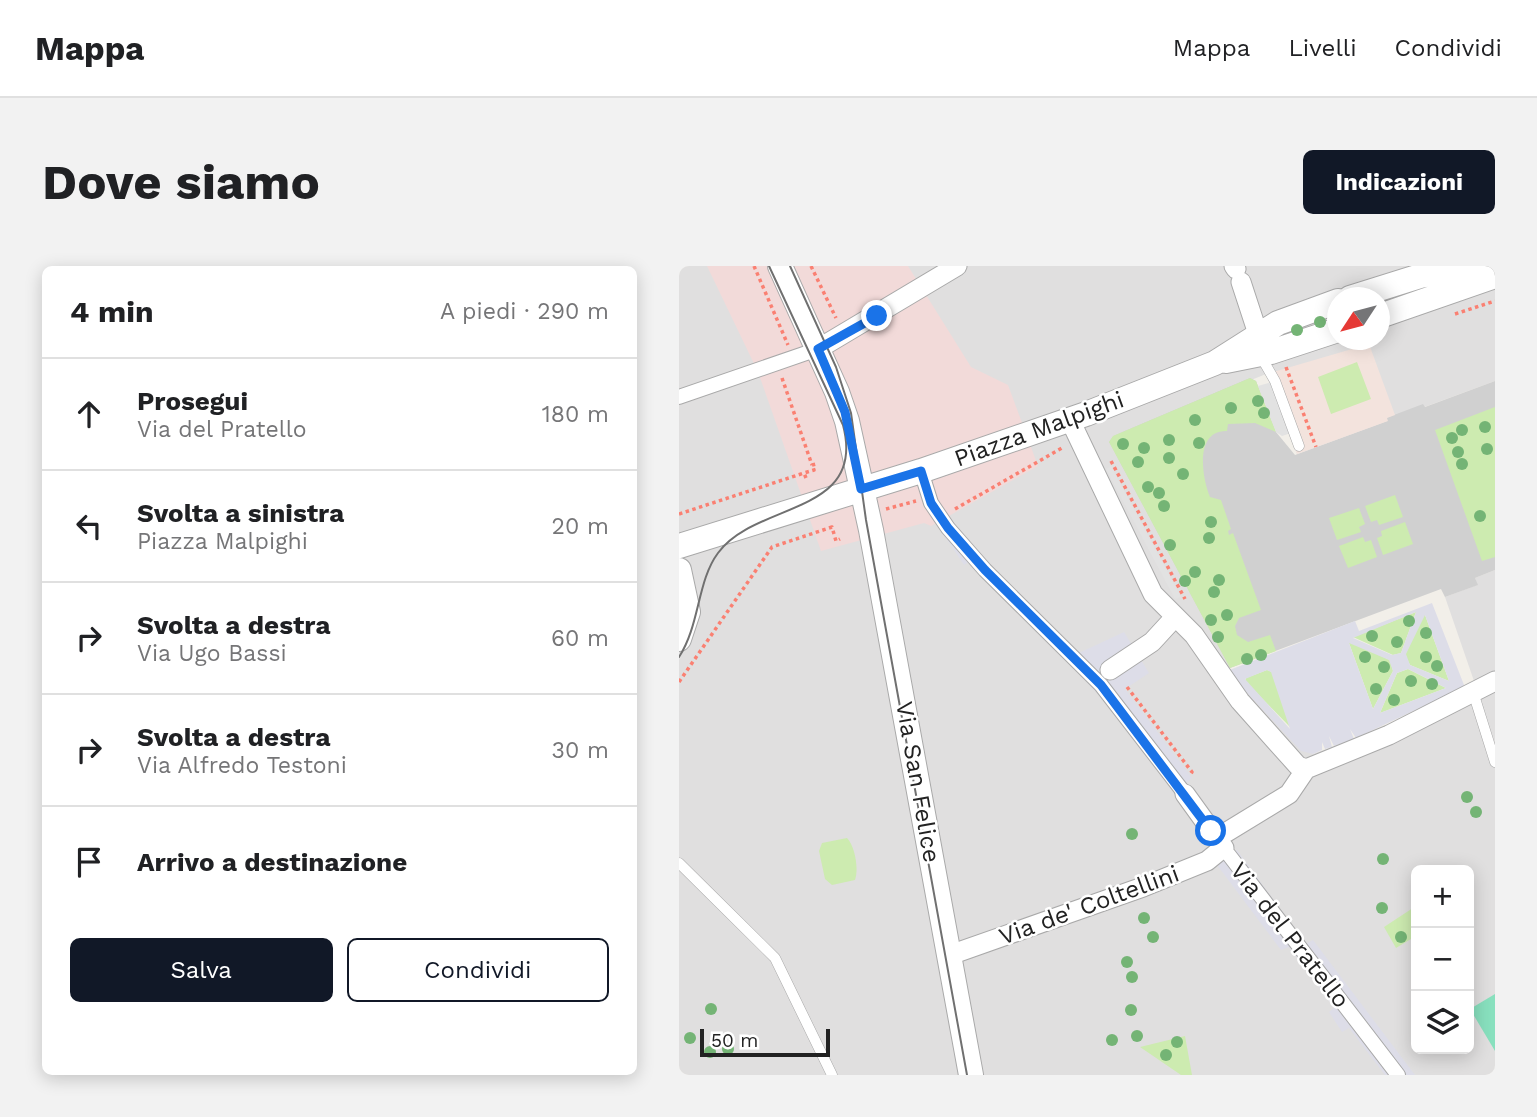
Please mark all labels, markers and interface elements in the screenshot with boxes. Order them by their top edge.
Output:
text: Mappa [35,29,144,68]
text: Mappa [1173,34,1250,62]
text: Livelli [1288,34,1357,62]
text: Condividi [1395,34,1502,62]
button: Indicazioni [1303,150,1495,214]
text: Dove siamo [42,153,320,211]
north arrow [1327,287,1390,350]
text: 4 min [70,294,154,329]
text: A piedi · 290 m [440,298,609,325]
route end [861,300,892,331]
street label: Piazza Malpighi [950,385,1128,473]
text: Prosegui [137,386,248,416]
icon: ahead [70,395,108,433]
text: 180 m [542,401,609,428]
text: Via del Pratello [137,416,307,443]
text: Svolta a sinistra [137,498,344,528]
icon: left [70,507,108,545]
text: 20 m [552,513,609,540]
text: Piazza Malpighi [137,528,308,555]
text: Svolta a destra [137,610,330,640]
icon: right [70,619,108,657]
text: 60 m [551,625,609,652]
text: Via Ugo Bassi [137,640,287,667]
street label: Via San Felice [890,699,946,865]
text: Svolta a destra [137,722,330,752]
icon: right [70,731,108,769]
text: 30 m [552,737,609,764]
text: Via Alfredo Testoni [137,752,347,779]
route start [1195,815,1226,846]
icon: arrive [70,843,108,881]
text: Arrivo a destinazione [137,847,407,877]
street label: Via del Pratello [1225,857,1355,1013]
street label: Via de' Coltellini [995,859,1183,951]
map controls [1411,865,1474,1054]
button: + [1411,865,1474,928]
button: − [1411,928,1474,991]
button: Salva [70,938,333,1002]
button: Condividi [347,938,609,1002]
button: layers [1411,991,1474,1054]
scale bar [700,1026,829,1058]
text: 50 m [711,1029,758,1052]

